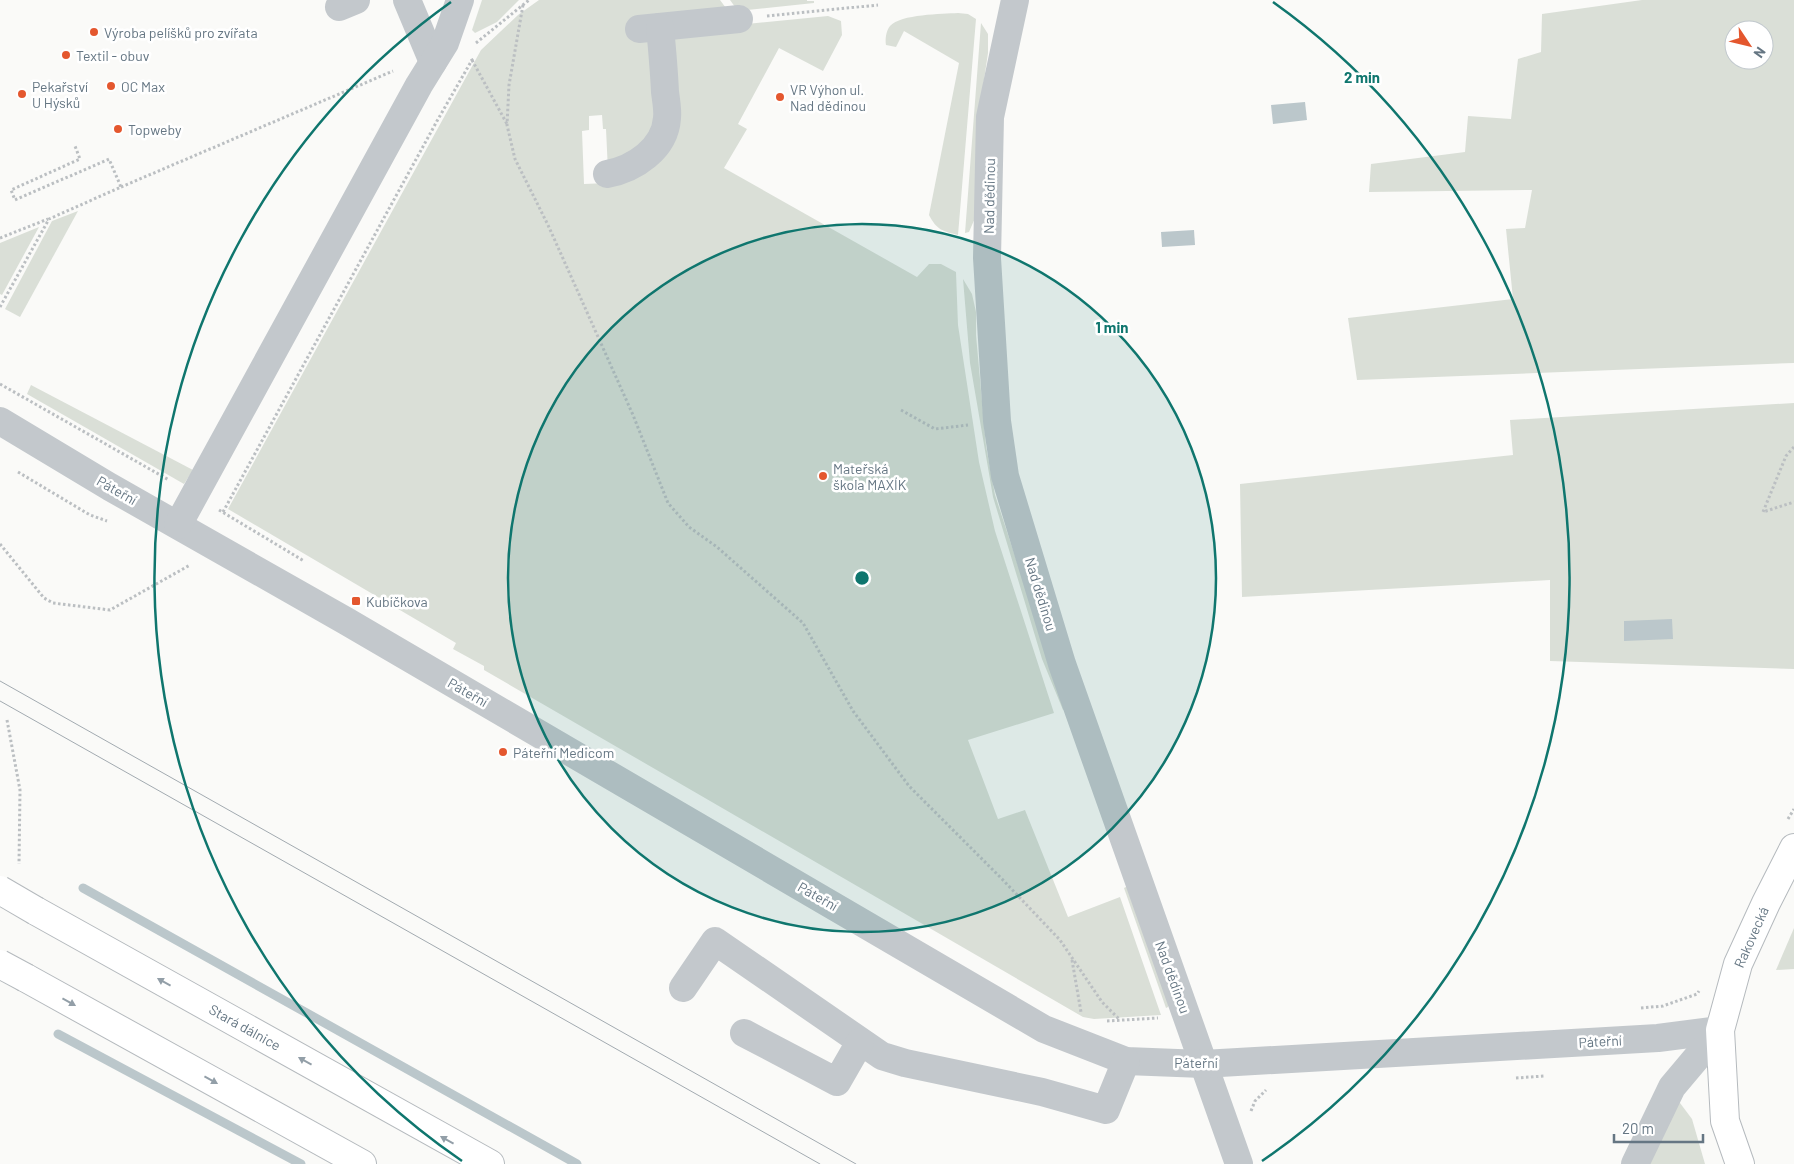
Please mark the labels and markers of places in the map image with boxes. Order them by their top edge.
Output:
place label: Výroba pelíšků pro zvířata [104,24,258,41]
marker: Výroba pelíšků pro zvířata [88,26,100,38]
place label: Textil - obuv [76,47,150,64]
marker: Textil - obuv [60,49,72,61]
place label: Pekařství U Hýsků [32,78,88,111]
place label: OC Max [121,78,165,95]
marker: OC Max [105,80,117,92]
place label: VR Výhon ul. Nad dědinou [790,81,866,114]
marker: Pekařství U Hýsků [16,88,28,100]
marker: VR Výhon ul. Nad dědinou [774,91,786,103]
place label: Topweby [128,121,182,138]
marker: Topweby [112,123,124,135]
place label: Mateřská škola MAXÍK [833,460,907,493]
marker: Mateřská škola MAXÍK [817,470,829,482]
centre of rings [853,569,871,587]
place label: Kubíčkova [366,593,428,610]
marker: Kubíčkova [350,595,362,607]
place label: Páteřní Medicom [513,744,614,761]
marker: Páteřní Medicom [497,746,509,758]

